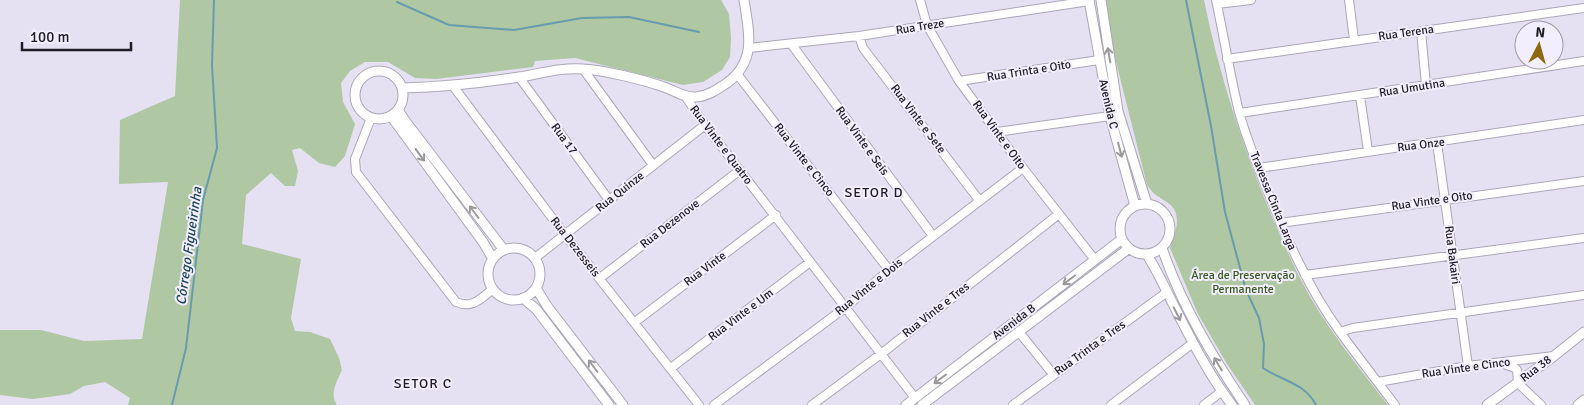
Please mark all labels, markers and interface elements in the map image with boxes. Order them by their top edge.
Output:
street label: Rua Treze [895,16,945,38]
scale bar [22,20,131,52]
north arrow [1514,20,1564,70]
street label: Rua Terena [1377,22,1435,44]
text: N [1535,24,1546,42]
text: 100 m [30,28,70,46]
one-way arrow [1103,48,1113,64]
street label: Rua Trinta e Oito [986,57,1072,85]
street label: Rua Umutina [1378,75,1446,101]
street label: Avenida C [1095,78,1121,130]
street label: Rua Vinte e Sete [887,81,949,157]
street label: Rua Vinte e Oito [969,98,1029,172]
street label: Rua Vinte e Quatro [686,102,756,188]
street label: Rua Vinte e Seis [832,104,892,178]
street label: Rua 17 [548,120,580,158]
street label: Rua Vinte e Cinco [771,120,837,200]
street label: Rua Onze [1396,135,1446,155]
one-way arrow [1116,142,1125,158]
one-way arrow [415,148,425,162]
street label: Travessa Cinta Larga [1246,150,1300,252]
street label: Rua Quinze [593,168,647,216]
district label: SETOR D [845,184,903,201]
water label: Córrego Figueirinha [172,185,206,306]
street label: Rua Vinte e Oito [1390,188,1474,214]
street label: Rua Dezenove [637,196,703,252]
one-way arrow [469,205,479,219]
street label: Rua Dezesseis [547,214,603,280]
street label: Rua Bakairi [1441,225,1463,285]
street label: Rua Vinte [681,248,729,290]
street label: Rua Vinte e Dois [832,255,906,319]
park label: Área de Preservação Permanente [1191,268,1295,297]
one-way arrow [1062,275,1076,285]
street label: Rua Vinte e Tres [899,279,973,341]
street label: Rua Vinte e Um [705,286,777,344]
street label: Avenida B [989,301,1039,343]
one-way arrow [1173,306,1183,321]
street label: Rua Trinta e Tres [1051,317,1129,379]
street label: Rua 38 [1517,352,1555,386]
street label: Rua Vinte e Cinco [1421,354,1511,382]
one-way arrow [1213,358,1223,372]
one-way arrow [588,359,598,373]
one-way arrow [934,373,947,384]
district label: SETOR C [394,375,452,392]

